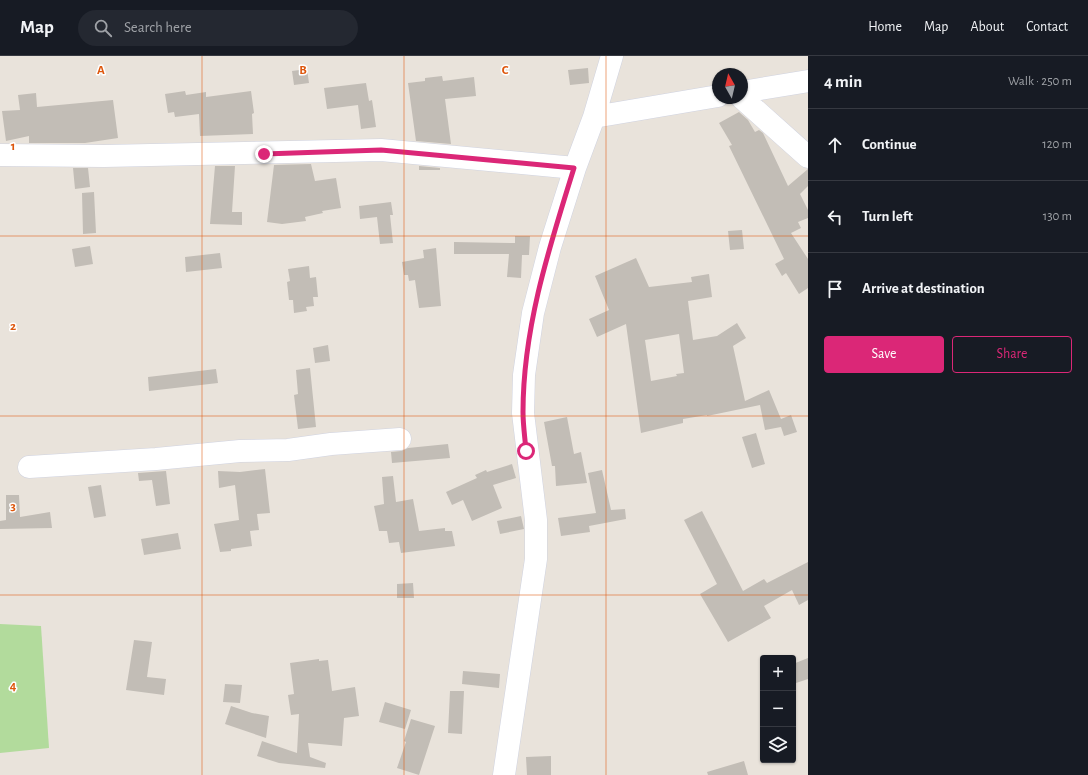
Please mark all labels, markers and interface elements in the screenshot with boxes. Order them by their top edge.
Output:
search box [78,10,358,46]
icon: search [92,17,114,39]
text: Map [20,18,54,37]
text: Search here [124,20,192,35]
text: Home [868,20,902,34]
text: Map [924,20,948,34]
text: About [970,20,1004,34]
text: Contact [1026,20,1068,34]
text: A [97,64,105,77]
text: B [299,64,307,77]
text: C [502,64,509,77]
north arrow [712,68,748,104]
text: 4 min [824,73,862,90]
text: Walk · 250 m [1008,75,1072,88]
icon: ahead [824,134,846,156]
text: Continue [862,137,917,152]
text: 120 m [1042,138,1072,151]
text: 1 [11,140,15,153]
route end [255,145,273,163]
icon: left [824,206,846,228]
text: Turn left [862,209,913,224]
text: 130 m [1043,210,1072,223]
icon: arrive [824,278,846,300]
text: Arrive at destination [862,281,985,296]
text: 2 [10,320,16,333]
button: Save [824,336,944,373]
button: Share [952,336,1072,373]
route start [517,442,535,460]
text: 3 [10,500,16,513]
map controls [760,655,796,763]
button: + [760,655,796,691]
text: 4 [10,680,17,693]
button: − [760,691,796,727]
button: layers [760,727,796,763]

